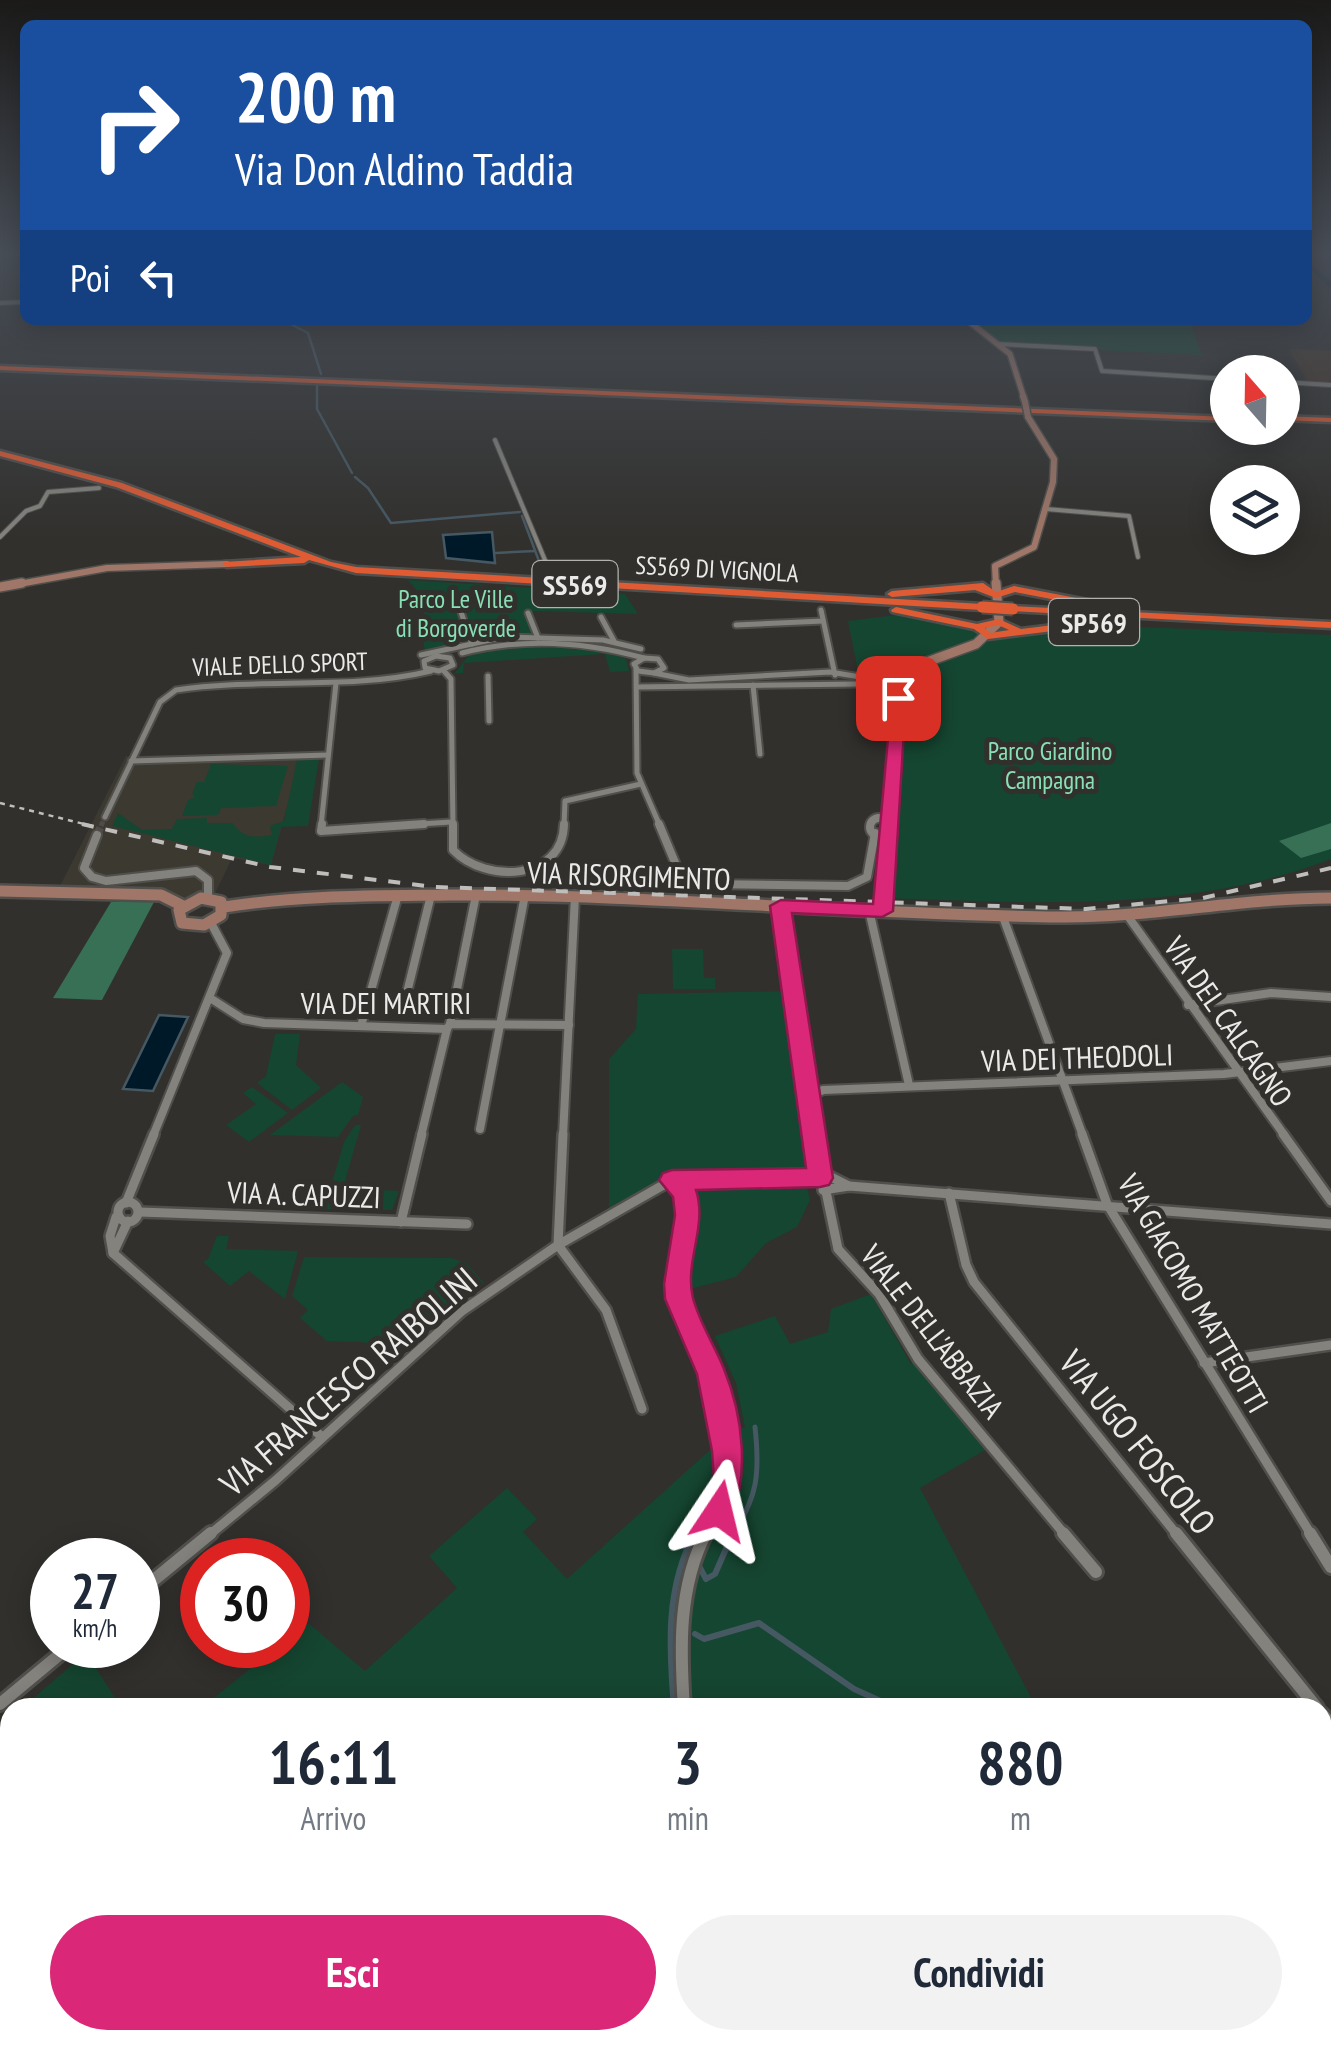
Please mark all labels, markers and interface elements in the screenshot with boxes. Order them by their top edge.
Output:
text: 200 m [235,51,396,141]
icon: right [70,60,200,190]
text: Via Don Aldino Taddia [235,139,574,197]
icon: left [131,250,186,305]
text: Poi [70,253,111,302]
north arrow [1210,355,1300,445]
map controls [1210,355,1300,555]
button: layers [1210,465,1300,555]
street label: SS569 DI VIGNOLA [635,549,800,589]
road number: SS569 [532,561,618,607]
park label: Parco Le Ville di Borgoverde [396,583,516,644]
road number: SP569 [1049,599,1139,645]
street label: VIALE DELLO SPORT [191,645,368,683]
pin [856,656,941,741]
icon: arrive [871,671,926,726]
park label: Parco Giardino Campagna [988,735,1112,796]
street label: VIA RISORGIMENTO [526,852,731,898]
street label: VIA DEL CALCAGNO [1155,928,1302,1114]
street label: VIA DEI MARTIRI [300,983,471,1022]
street label: VIA DEI THEODOLI [979,1034,1174,1080]
street label: VIA GIACOMO MATTEOTTI [1109,1166,1278,1419]
street label: VIA A. CAPUZZI [226,1172,381,1216]
street label: VIALE DELL'ABBAZIA [852,1235,1014,1426]
street label: VIA FRANCESCO RAIBOLINI [209,1256,486,1506]
street label: VIA UGO FOSCOLO [1049,1340,1226,1544]
position arrow [667,1459,771,1563]
speed limit sign: 30 [180,1538,310,1668]
text: 27 [71,1558,119,1623]
text: km/h [73,1612,117,1644]
text: 16:11 [269,1723,398,1801]
text: 3 [674,1723,702,1801]
text: 880 [977,1723,1063,1801]
text: Arrivo [301,1797,366,1839]
text: min [667,1797,709,1839]
text: m [1010,1797,1031,1839]
button: Esci [50,1915,656,2030]
button: Condividi [676,1915,1282,2030]

